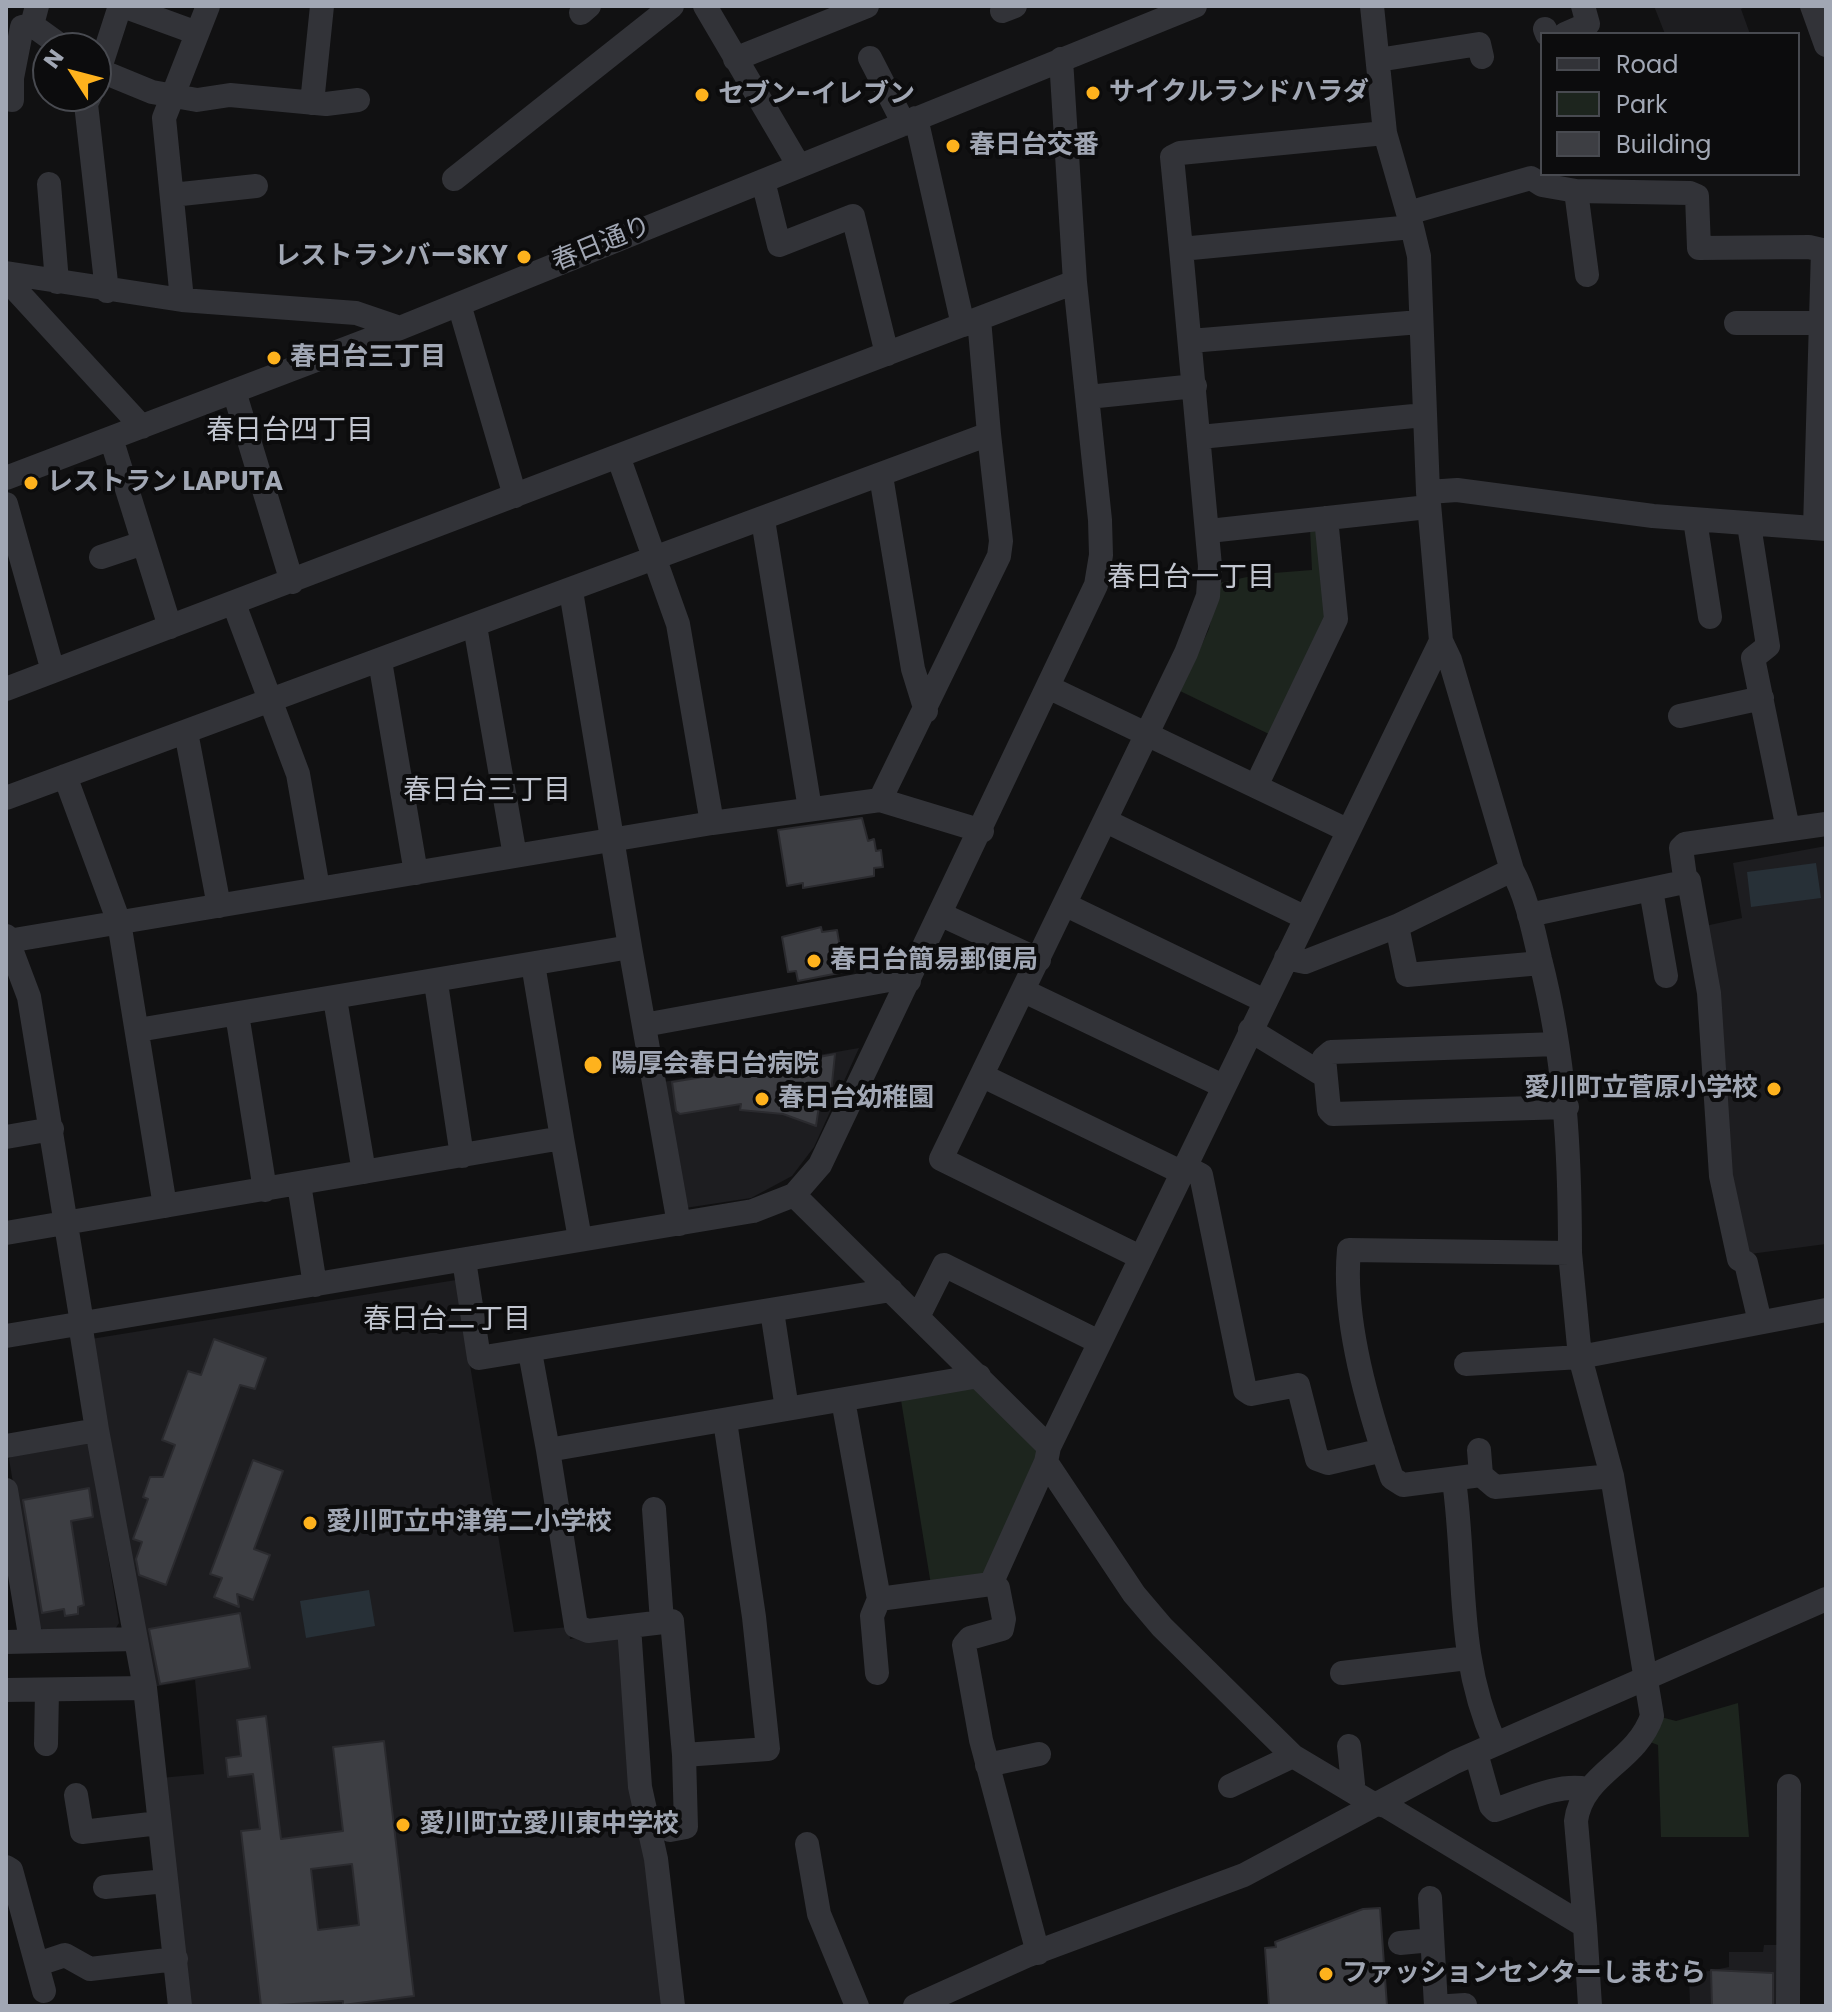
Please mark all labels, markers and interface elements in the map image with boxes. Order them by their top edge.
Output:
north arrow [32,32,112,112]
legend [1540,32,1800,176]
text: N [36,43,71,75]
text: Road [1616,48,1678,81]
place label: サイクルランドハラダ [1109,77,1369,109]
place label: セブン-イレブン [718,79,915,111]
marker: サイクルランドハラダ [1084,84,1102,102]
marker: セブン-イレブン [693,86,711,104]
text: Park [1616,88,1667,121]
text: Building [1616,128,1712,161]
place label: 春日台交番 [969,130,1099,162]
marker: 春日台交番 [944,137,962,155]
street label: 春日通り [548,211,656,279]
place label: レストランバーSKY [274,241,508,273]
marker: レストランバーSKY [515,248,533,266]
place label: 春日台三丁目 [290,342,446,374]
marker: 春日台三丁目 [265,349,283,367]
district label: 春日台四丁目 [206,415,374,449]
place label: レストラン LAPUTA [47,467,283,499]
marker: レストラン LAPUTA [22,474,40,492]
district label: 春日台一丁目 [1107,562,1275,596]
district label: 春日台三丁目 [403,775,571,809]
place label: 春日台簡易郵便局 [830,945,1038,977]
marker: 春日台簡易郵便局 [805,952,823,970]
place label: 陽厚会春日台病院 [611,1049,819,1081]
marker: 陽厚会春日台病院 [582,1054,604,1076]
place label: 愛川町立菅原小学校 [1524,1073,1758,1105]
marker: 愛川町立菅原小学校 [1765,1080,1783,1098]
place label: 春日台幼稚園 [778,1083,934,1115]
marker: 春日台幼稚園 [753,1090,771,1108]
district label: 春日台二丁目 [363,1304,531,1338]
place label: 愛川町立中津第二小学校 [326,1507,612,1539]
marker: 愛川町立中津第二小学校 [301,1514,319,1532]
place label: 愛川町立愛川東中学校 [419,1809,679,1841]
marker: 愛川町立愛川東中学校 [394,1816,412,1834]
place label: ファッションセンターしまむら [1342,1958,1706,1990]
marker: ファッションセンターしまむら [1317,1965,1335,1983]

